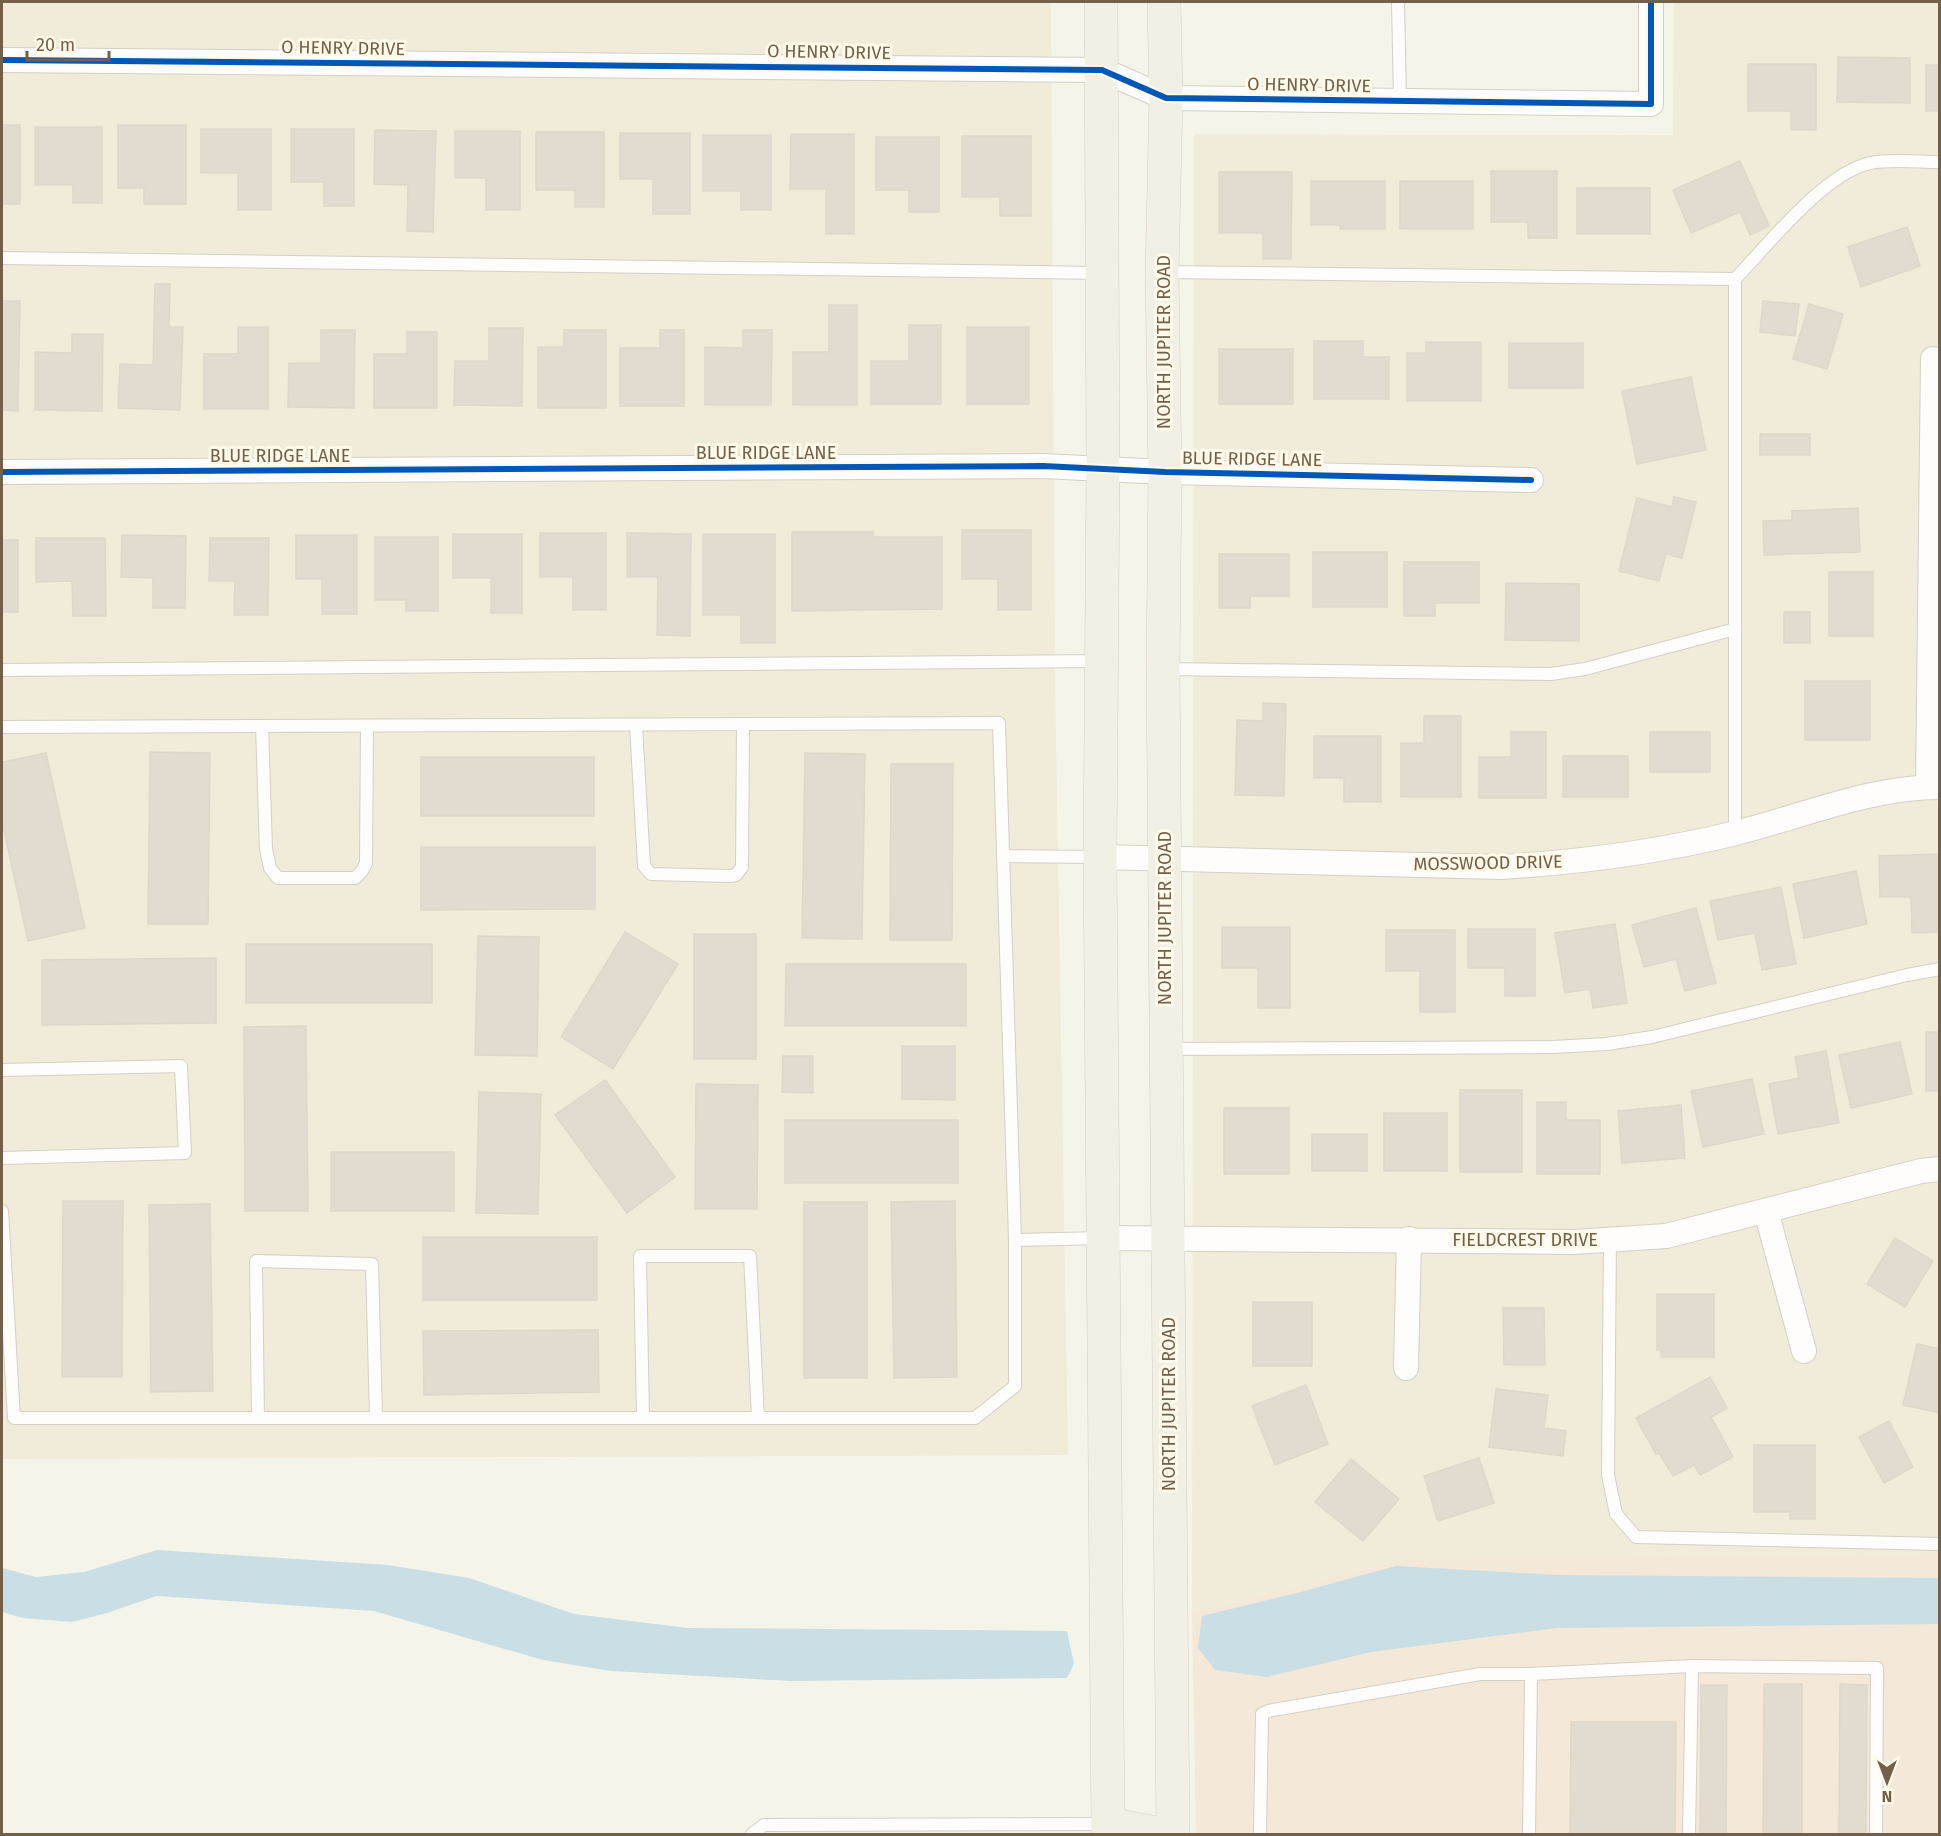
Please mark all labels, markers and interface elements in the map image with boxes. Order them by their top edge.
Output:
scale bar [27,24,110,62]
text: 20 m [36,34,75,56]
street label: O HENRY DRIVE [281,36,405,60]
street label: O HENRY DRIVE [767,40,891,64]
street label: O HENRY DRIVE [1247,73,1371,97]
street label: NORTH JUPITER ROAD [1153,255,1175,429]
street label: BLUE RIDGE LANE [696,442,836,464]
street label: BLUE RIDGE LANE [210,445,350,467]
street label: BLUE RIDGE LANE [1182,447,1322,471]
street label: NORTH JUPITER ROAD [1154,831,1176,1005]
street label: MOSSWOOD DRIVE [1413,851,1563,875]
street label: FIELDCREST DRIVE [1452,1229,1598,1251]
street label: NORTH JUPITER ROAD [1158,1317,1180,1491]
north arrow [1857,1752,1917,1812]
text: N [1882,1787,1892,1806]

